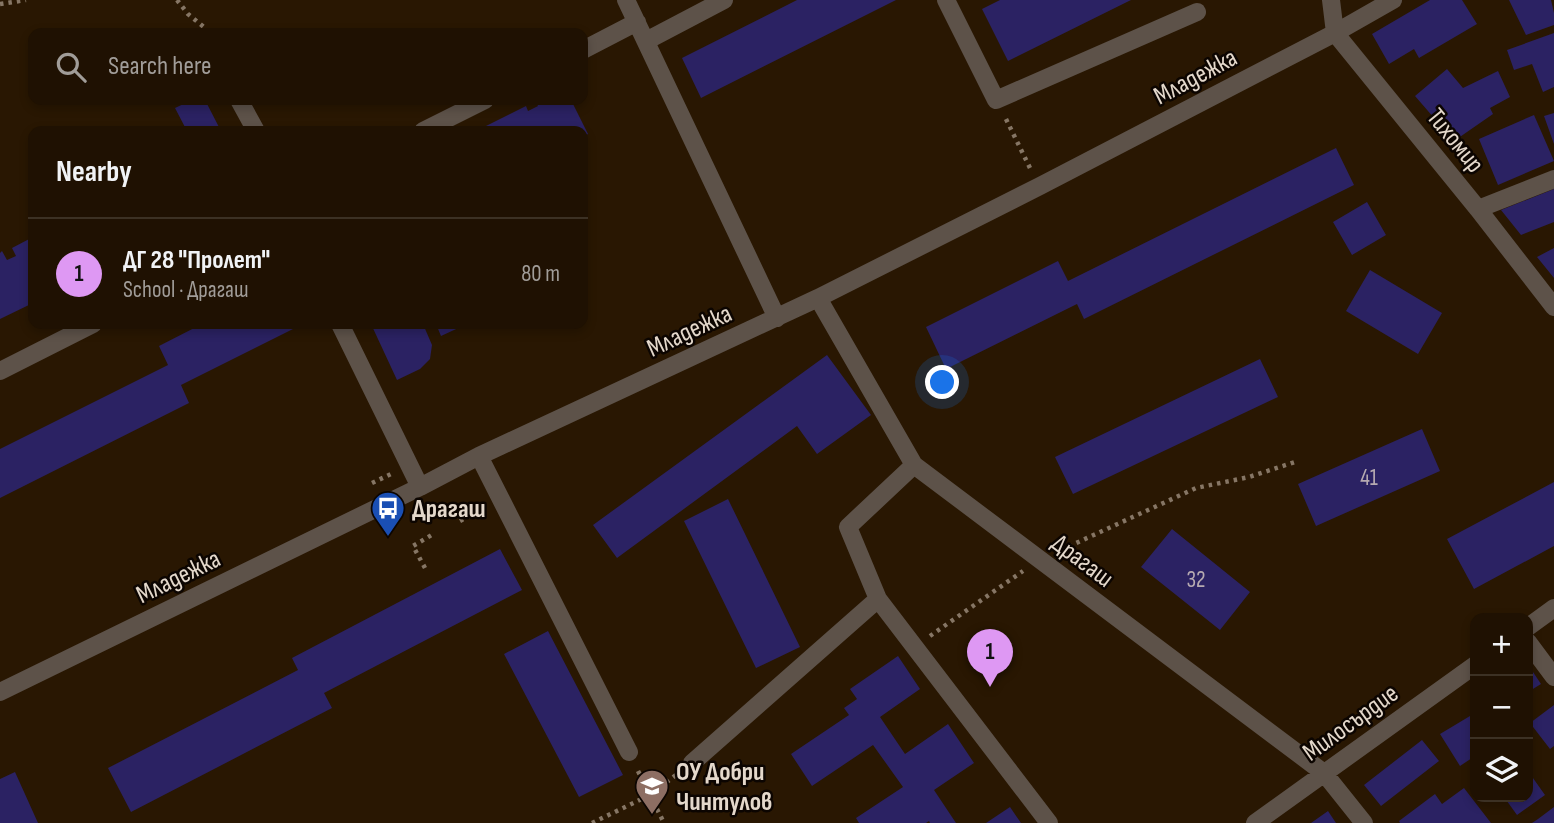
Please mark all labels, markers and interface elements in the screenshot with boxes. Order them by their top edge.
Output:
search box [28,28,588,105]
street label: Младежка [1149,43,1243,112]
icon: search [52,48,90,86]
text: Search here [108,51,211,82]
street label: Тихомир [1420,102,1490,179]
text: Nearby [56,154,132,190]
text: ДГ 28 "Пролет" [123,245,270,276]
text: 1 [74,260,84,288]
text: 80 m [521,260,560,288]
text: School · Драгаш [123,276,249,304]
street label: Младежка [642,298,737,364]
your location [925,365,959,399]
house number: 41 [1360,464,1378,492]
bus stop icon: Драгаш [369,489,407,538]
place label: Драгаш [412,494,486,525]
street label: Драгаш [1045,528,1119,594]
street label: Младежка [131,544,226,611]
house number: 32 [1186,566,1206,594]
map controls [1470,613,1533,802]
button: + [1470,613,1533,676]
pin: 1 [967,629,1013,687]
button: − [1470,676,1533,739]
street label: Милосърдие [1297,678,1405,768]
button: layers [1470,739,1533,802]
place label: ОУ Добри Чинтулов [676,757,772,818]
school or university icon: ОУ Добри Чинтулов [633,767,671,816]

